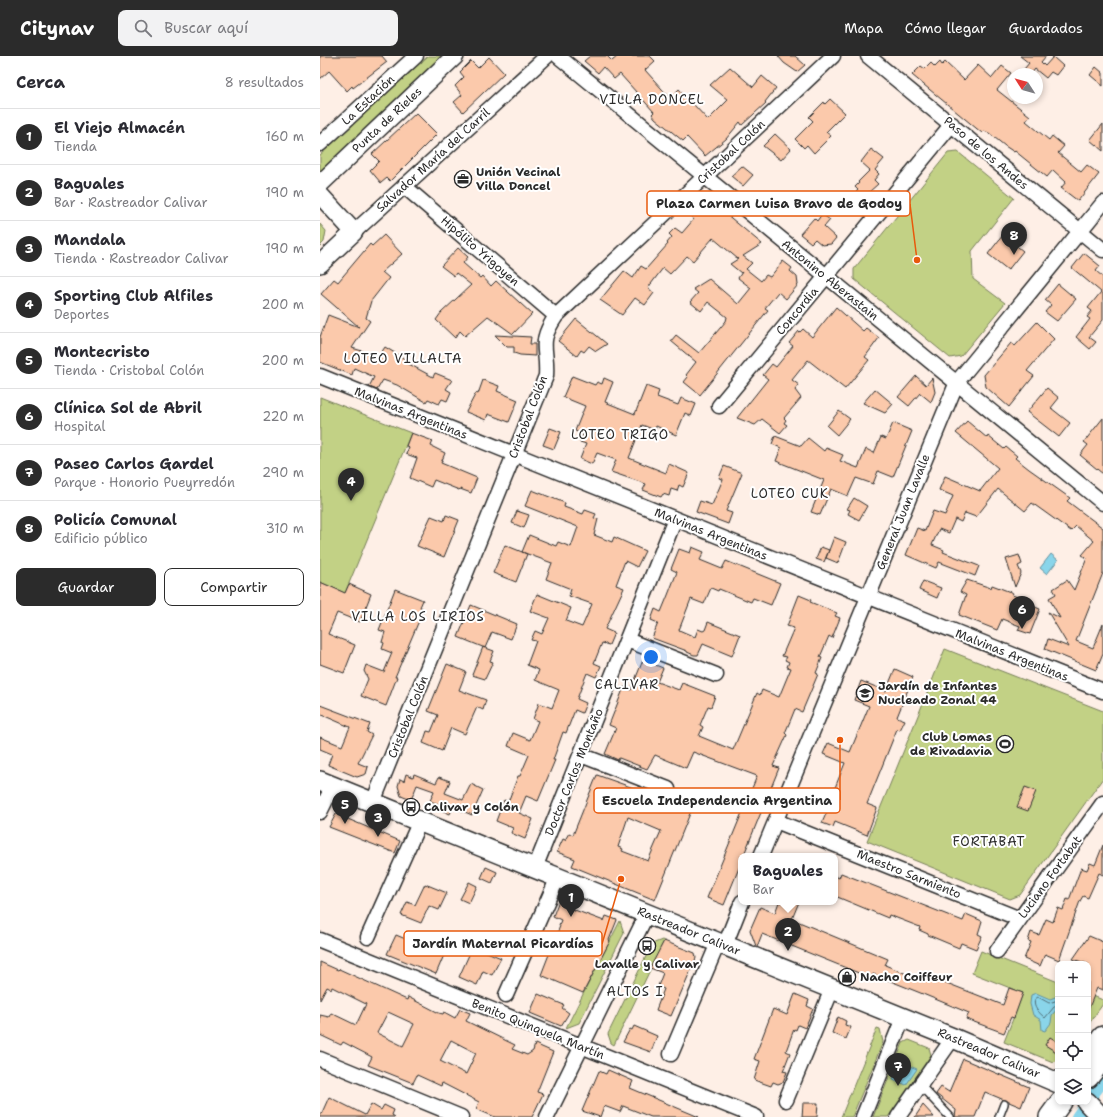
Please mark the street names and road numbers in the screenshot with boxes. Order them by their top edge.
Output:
street label: La Estación [338,71,398,129]
street label: Punta de Rieles [349,83,425,157]
street label: Salvador María del Carril [373,104,494,215]
street label: Paso de los Andes [940,113,1032,193]
street label: Cristobal Colón [694,116,768,188]
street label: Hipólito Yrigoyen [437,212,523,290]
street label: Antonino Aberastain [778,236,882,324]
street label: Concordia [772,283,822,338]
street label: Cristobal Colón [505,373,551,461]
street label: Malvinas Argentinas [352,383,470,443]
street label: General Juan Lavalle [872,452,934,572]
street label: Malvinas Argentinas [652,504,770,564]
street label: Malvinas Argentinas [953,625,1071,685]
street label: Cristobal Colón [384,673,432,761]
street label: Doctor Carlos Montaño [541,706,607,838]
street label: Luciano Fortabat [1015,832,1085,922]
street label: Maestro Sarmiento [854,846,964,902]
street label: Rastreador Calivar [635,903,743,959]
street label: Benito Quinquela Martín [469,995,607,1063]
street label: Rastreador Calivar [935,1024,1043,1082]

